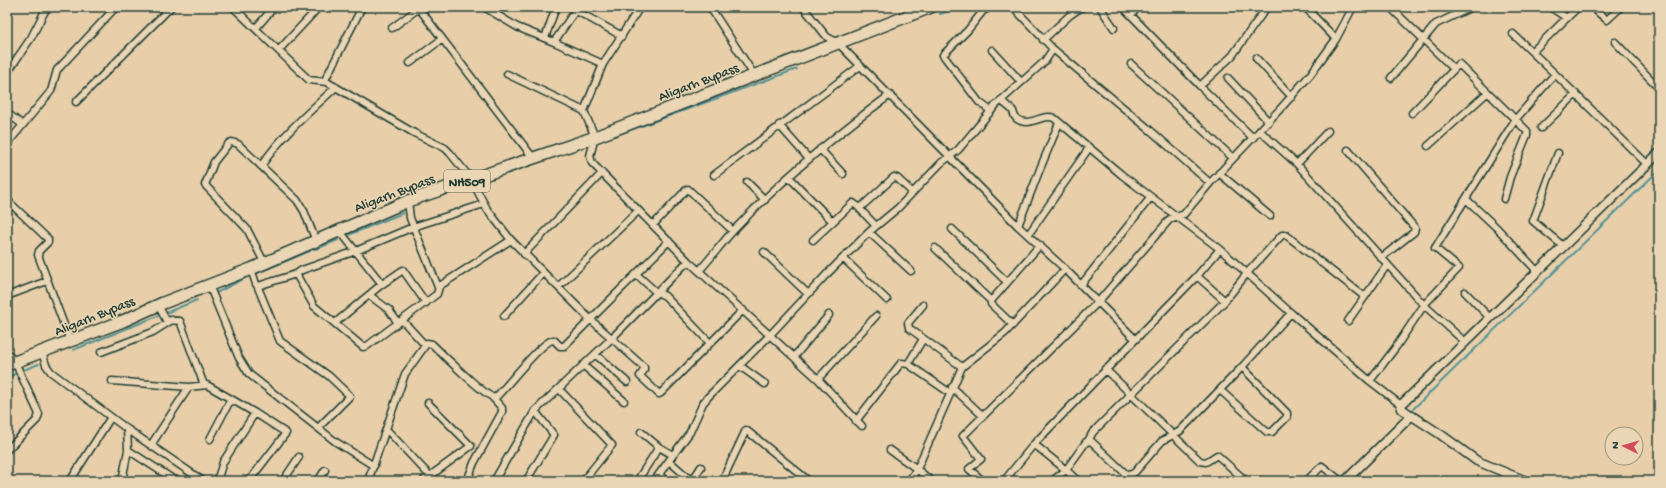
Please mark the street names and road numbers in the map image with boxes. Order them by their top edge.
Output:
street label: Aligarh Bypass [656,60,742,106]
road number: NH509 [444,170,490,192]
street label: Aligarh Bypass [352,171,438,217]
street label: Aligarh Bypass [52,293,138,341]

